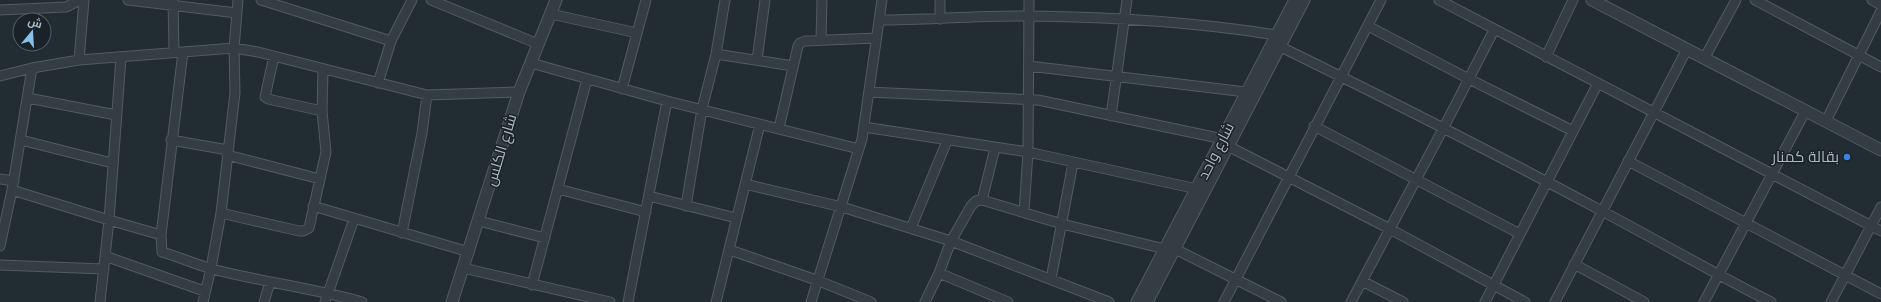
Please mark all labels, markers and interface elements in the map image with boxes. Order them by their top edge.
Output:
north arrow [12,12,52,52]
text: ش [26,14,44,31]
street label: شارع الكلس [481,112,522,189]
street label: شارع واحد [1193,119,1240,183]
place label: بقالة كمنار [1771,147,1839,166]
marker: بقالة كمنار [1842,152,1852,162]

